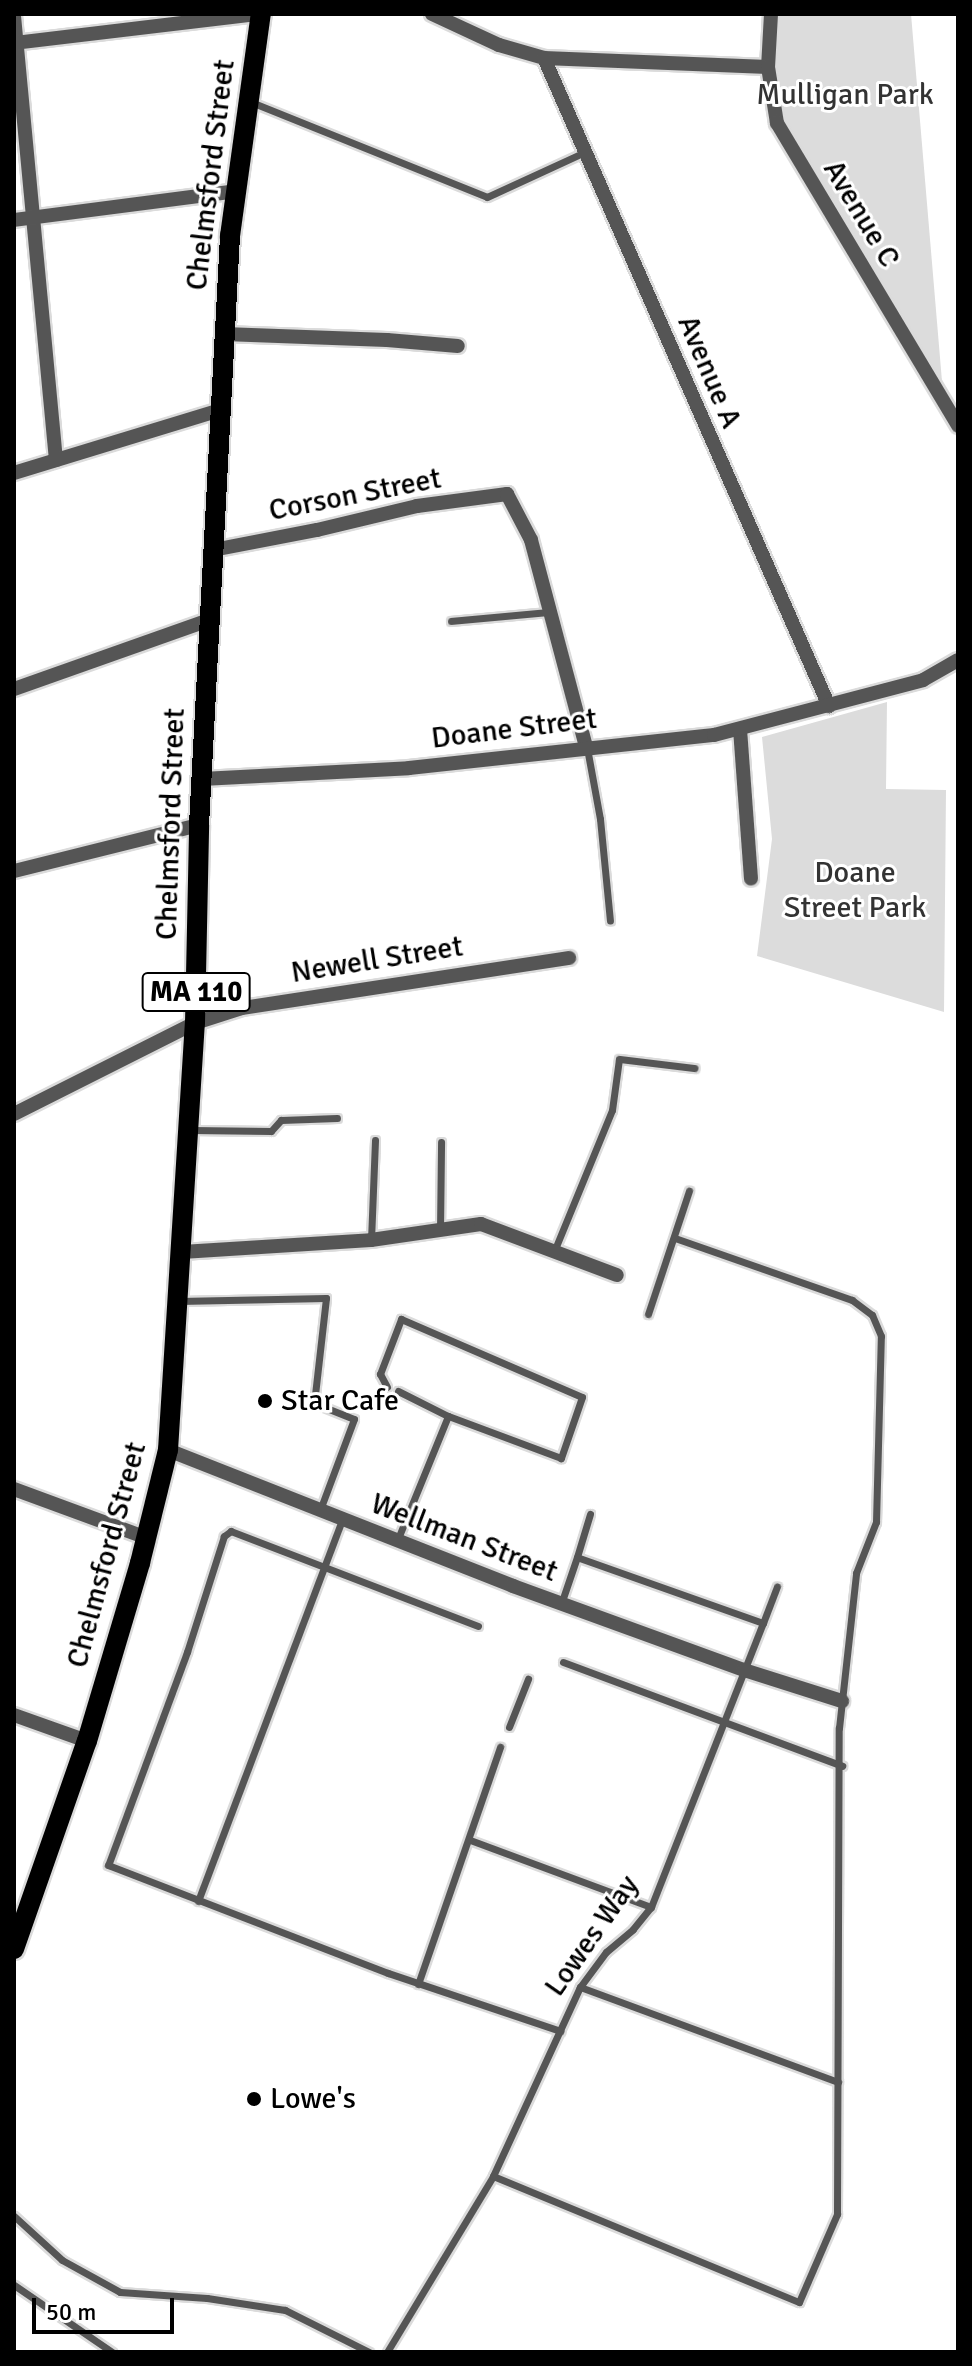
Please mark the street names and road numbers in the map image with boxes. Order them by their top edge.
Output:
street label: Chelmsford Street [179,58,243,292]
street label: Avenue C [815,154,907,274]
street label: Avenue A [669,310,749,434]
street label: Corson Street [266,461,444,529]
street label: Doane Street [429,701,599,757]
street label: Chelmsford Street [149,707,193,941]
street label: Newell Street [289,929,465,991]
road number: MA 110 [140,968,252,1016]
street label: Chelmsford Street [60,1438,154,1672]
street label: Wellman Street [366,1486,562,1590]
street label: Lowes Way [537,1869,647,2003]

